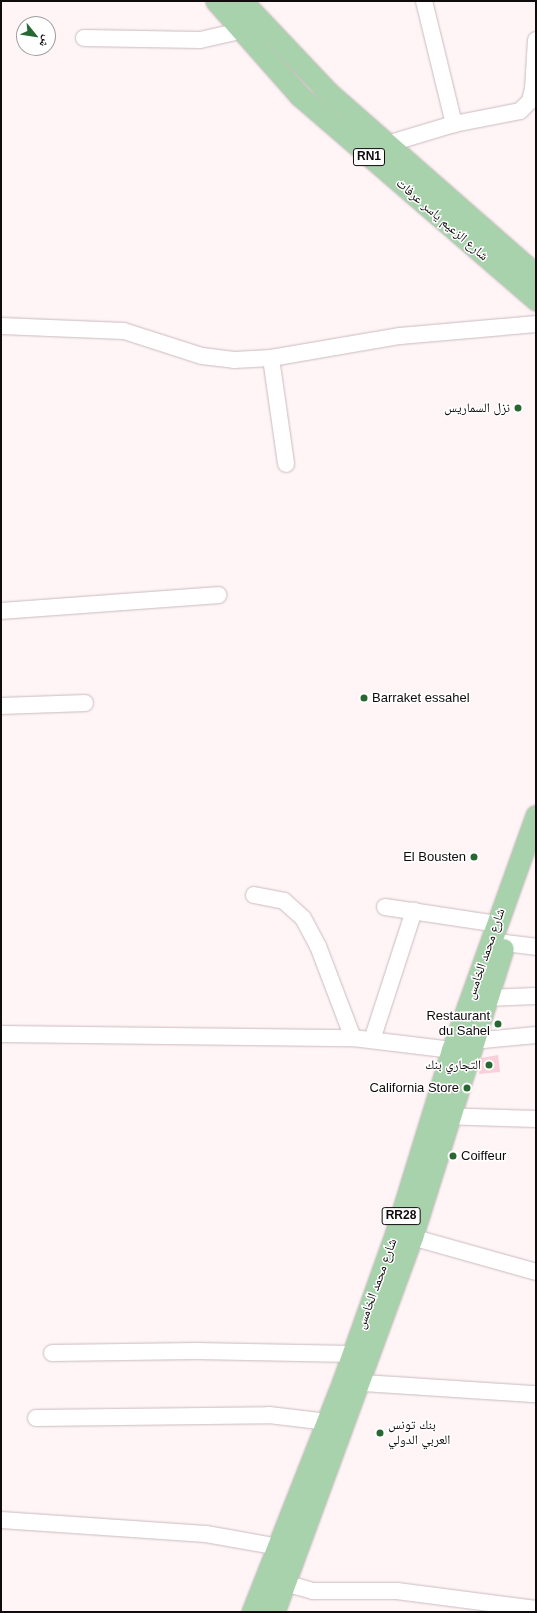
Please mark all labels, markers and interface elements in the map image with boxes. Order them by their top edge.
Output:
north arrow [16,16,56,56]
text: ش [37,33,54,50]
road number: RN1 [352,147,386,167]
street label: شارع الزعيم ياسر عرفات [393,176,491,264]
place label: نزل السماريس [444,400,510,416]
marker: نزل السماريس [513,403,523,413]
place label: Barraket essahel [372,690,470,706]
marker: Barraket essahel [359,693,369,703]
place label: El Bousten [403,849,466,865]
marker: El Bousten [469,852,479,862]
street label: شارع محمد الخامس [463,907,509,1001]
place label: Restaurant du Sahel [426,1009,490,1040]
marker: Restaurant du Sahel [493,1019,503,1029]
place label: التجاري بنك [425,1057,481,1073]
marker: التجاري بنك [484,1060,494,1070]
place label: California Store [369,1080,459,1096]
marker: California Store [462,1083,472,1093]
place label: Coiffeur [461,1148,506,1164]
marker: Coiffeur [448,1151,458,1161]
road number: RR28 [381,1206,421,1226]
street label: شارع محمد الخامس [353,1237,401,1331]
place label: بنك تونس العربي الدولي [388,1418,450,1449]
marker: بنك تونس العربي الدولي [375,1428,385,1438]

